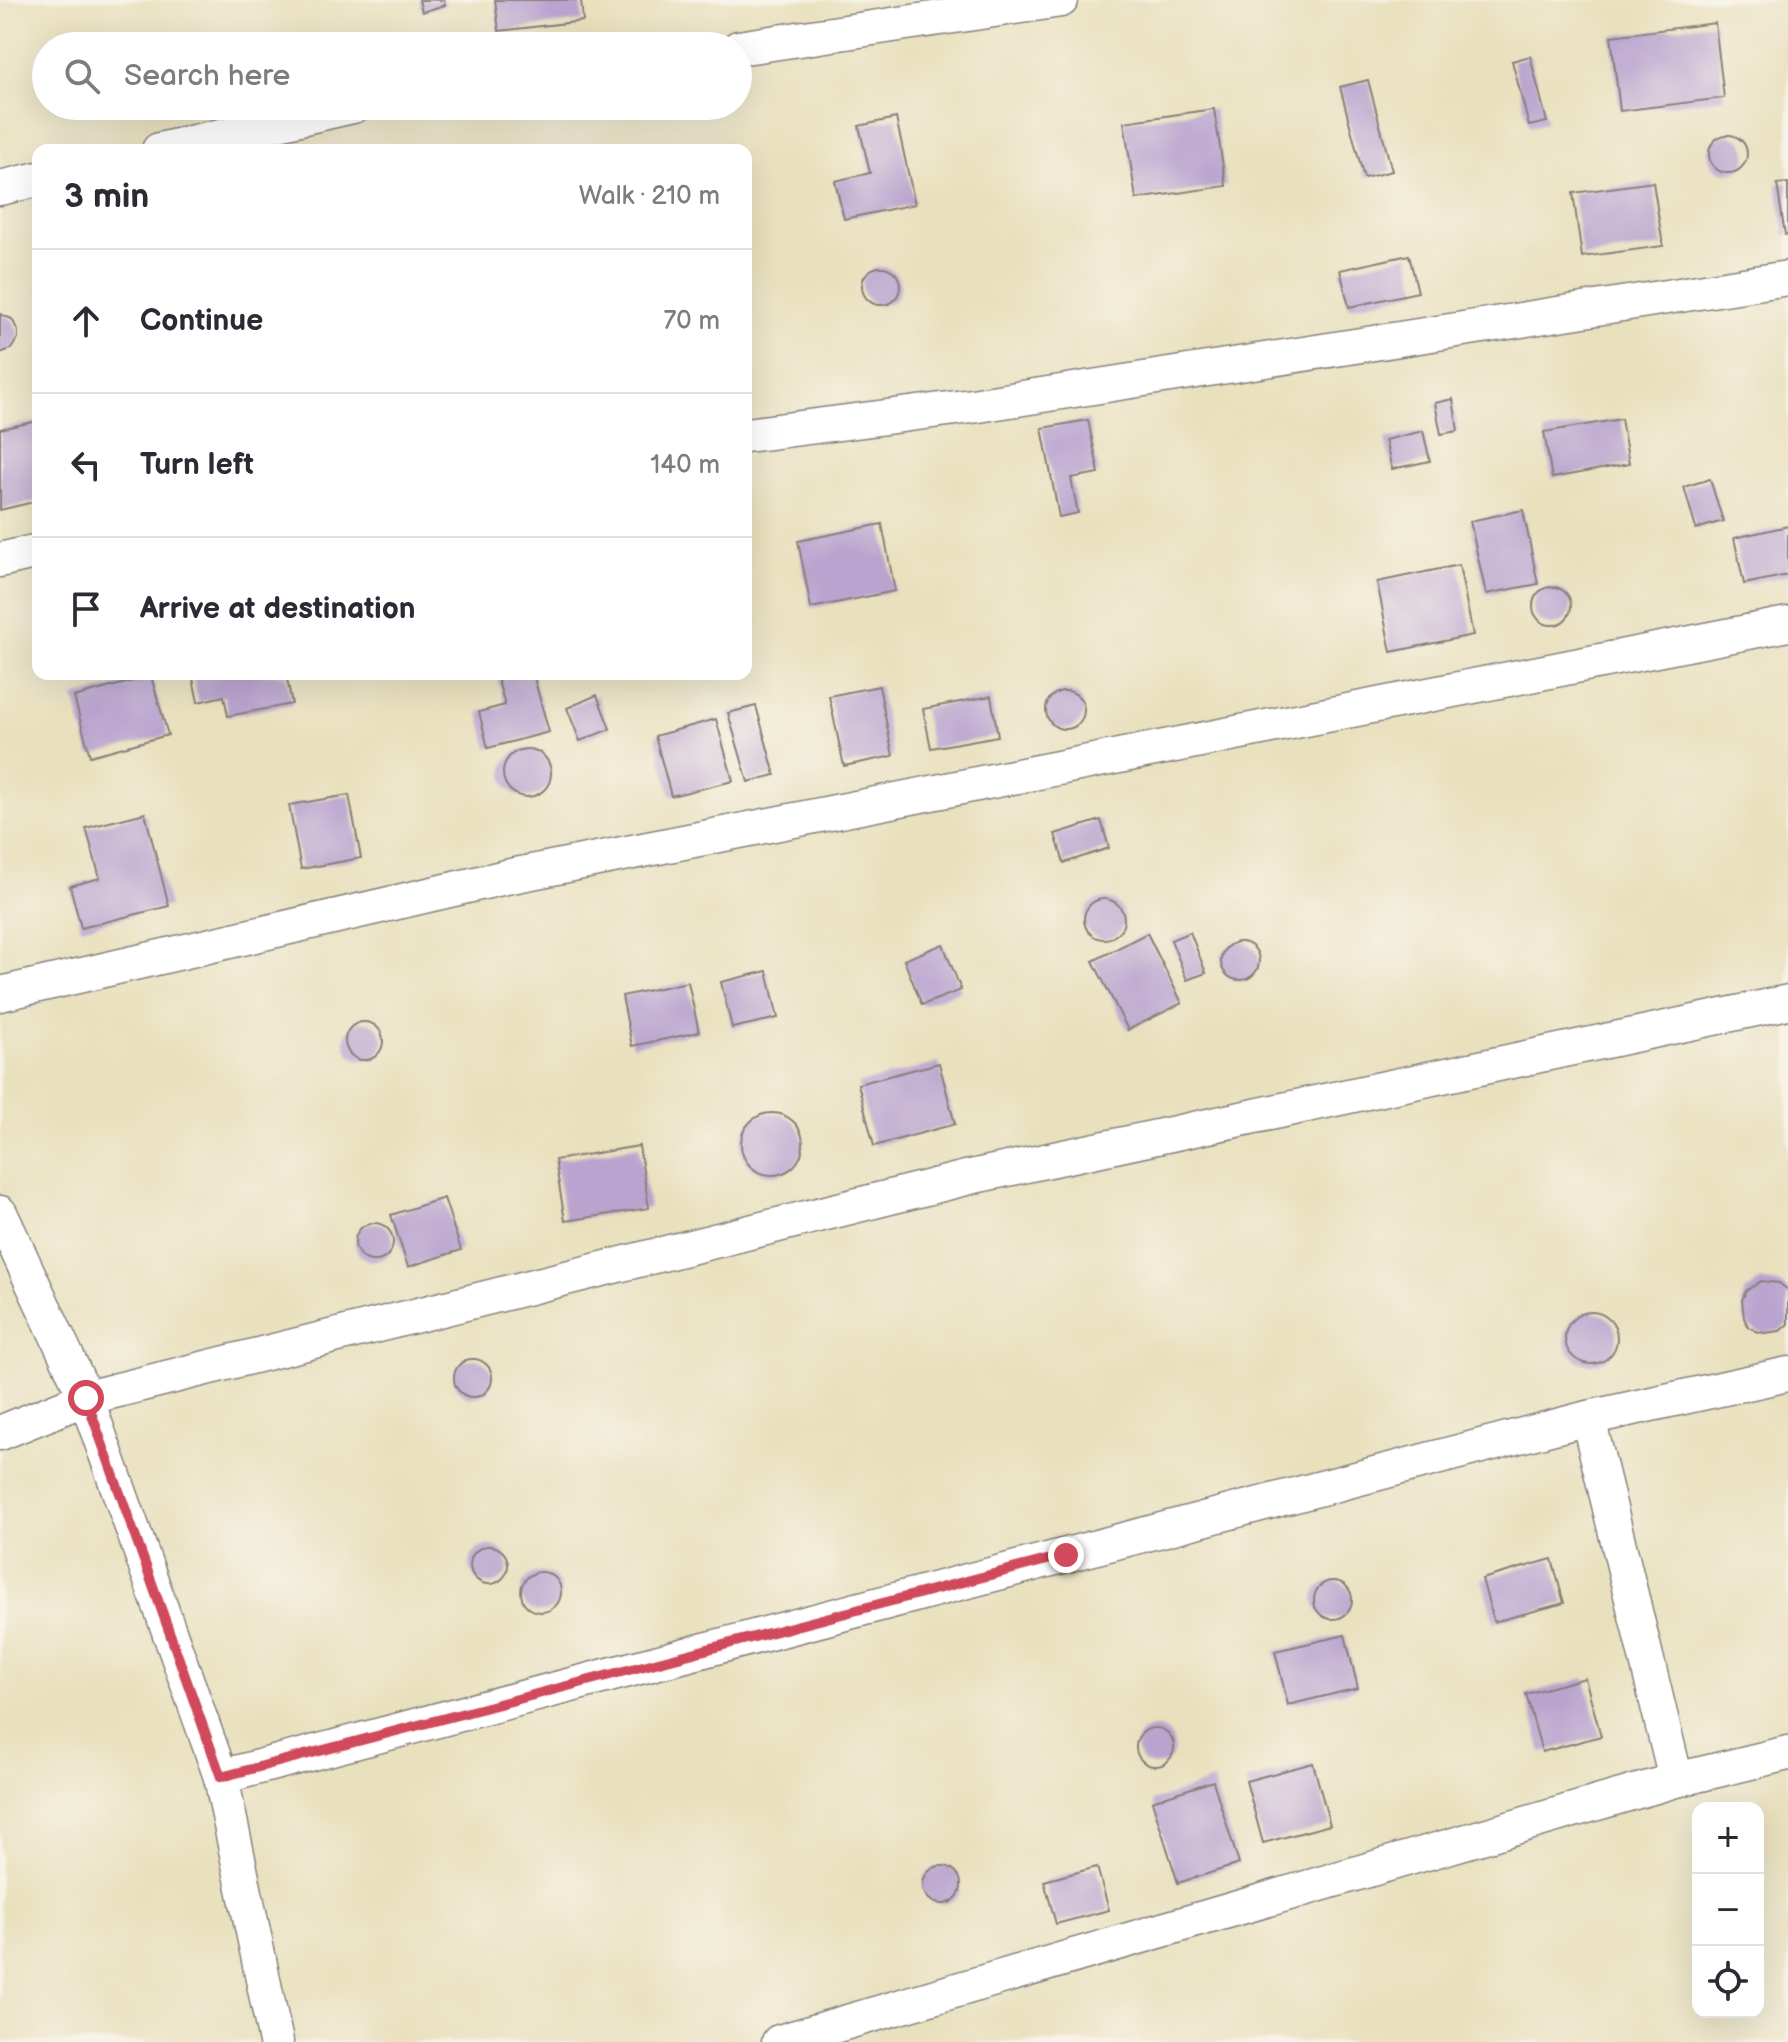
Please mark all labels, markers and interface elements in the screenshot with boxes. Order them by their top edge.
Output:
search box [32,32,752,120]
icon: search [60,54,104,98]
text: Search here [124,58,290,94]
text: 3 min [64,176,149,217]
text: Walk · 210 m [579,181,720,212]
icon: ahead [64,299,108,343]
text: Continue [140,303,263,339]
text: 70 m [663,306,720,337]
icon: left [64,443,108,487]
text: Turn left [140,447,254,483]
text: 140 m [650,450,720,481]
icon: arrive [64,587,108,631]
text: Arrive at destination [140,591,416,627]
route start [68,1380,104,1416]
route end [1048,1537,1084,1573]
map controls [1692,1802,1764,2018]
button: + [1692,1802,1764,1874]
button: − [1692,1874,1764,1946]
button: locate [1692,1946,1764,2018]

